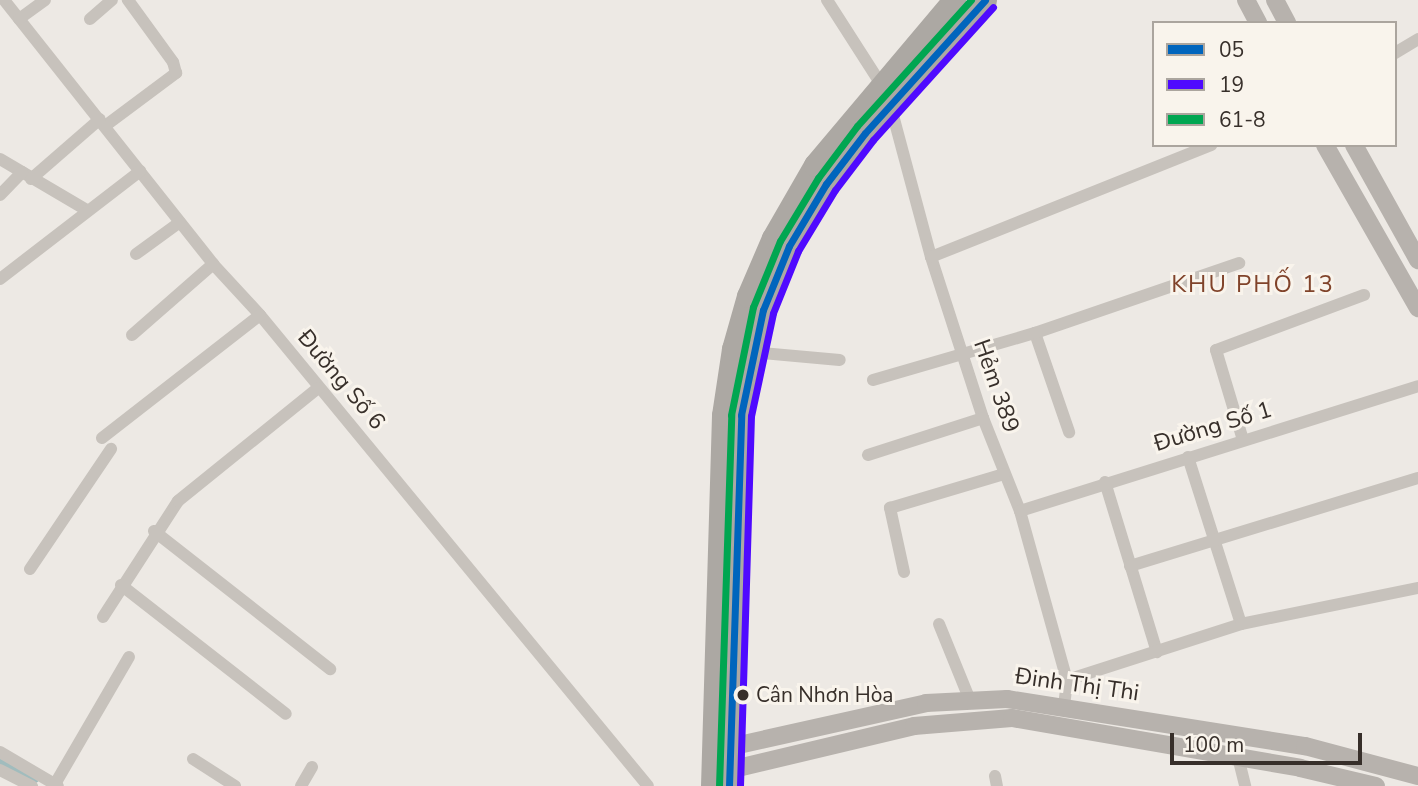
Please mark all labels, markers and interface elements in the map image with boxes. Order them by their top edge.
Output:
legend [1152,21,1397,147]
text: 05 [1219,36,1244,64]
text: 19 [1219,71,1244,99]
text: 61-8 [1219,106,1266,134]
district label: KHU PHỐ 13 [1172,271,1334,299]
street label: Đường Số 6 [291,324,391,436]
street label: Hẻm 389 [967,336,1025,436]
street label: Đường Số 1 [1151,396,1275,458]
street label: Đinh Thị Thi [1013,663,1141,707]
place label: Cân Nhơn Hòa [756,682,893,708]
marker: Cân Nhơn Hòa [736,688,750,702]
scale bar [1173,720,1366,764]
text: 100 m [1183,731,1244,759]

